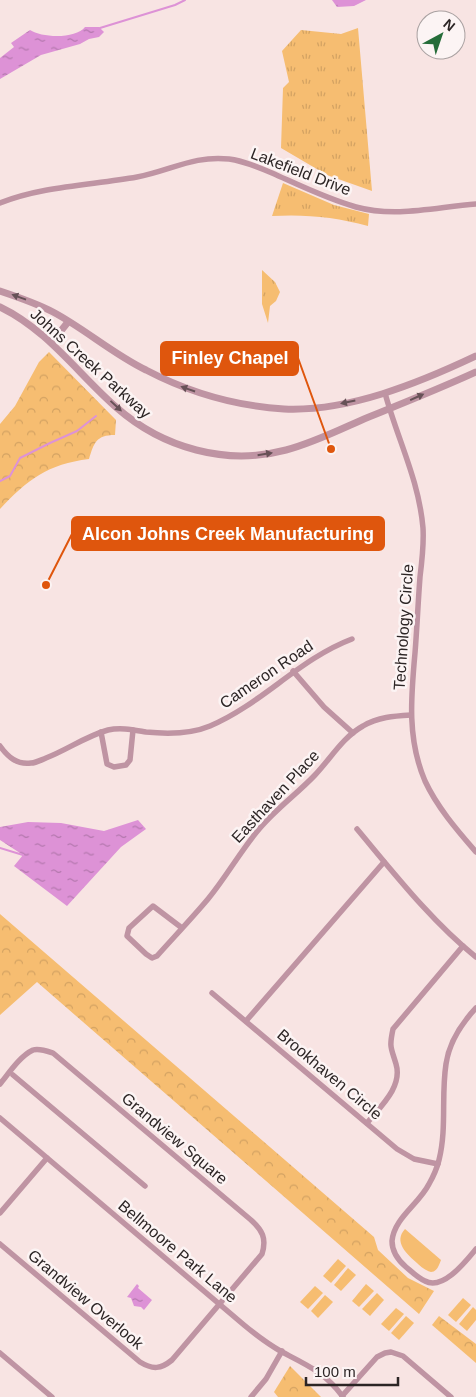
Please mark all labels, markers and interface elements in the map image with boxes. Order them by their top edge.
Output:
north arrow [416,10,466,60]
text: N [440,16,458,34]
street label: Lakefield Drive [248,145,353,198]
one-way arrow [11,293,26,301]
street label: Johns Creek Parkway [27,305,154,422]
callout: Finley Chapel [161,342,298,375]
text: Finley Chapel [171,348,289,368]
one-way arrow [181,385,196,392]
one-way arrow [410,392,424,400]
one-way arrow [341,398,356,406]
one-way arrow [109,401,122,412]
one-way arrow [258,449,274,457]
callout: Alcon Johns Creek Manufacturing [72,517,384,550]
text: Alcon Johns Creek Manufacturing [82,524,374,544]
street label: Technology Circle [391,563,416,691]
street label: Cameron Road [217,637,316,712]
street label: Easthaven Place [228,747,323,846]
street label: Brookhaven Circle [274,1026,385,1123]
street label: Grandview Square [118,1089,231,1188]
street label: Bellmoore Park Lane [115,1197,240,1306]
street label: Grandview Overlook [25,1246,147,1353]
scale bar [306,1354,398,1386]
text: 100 m [314,1363,356,1380]

